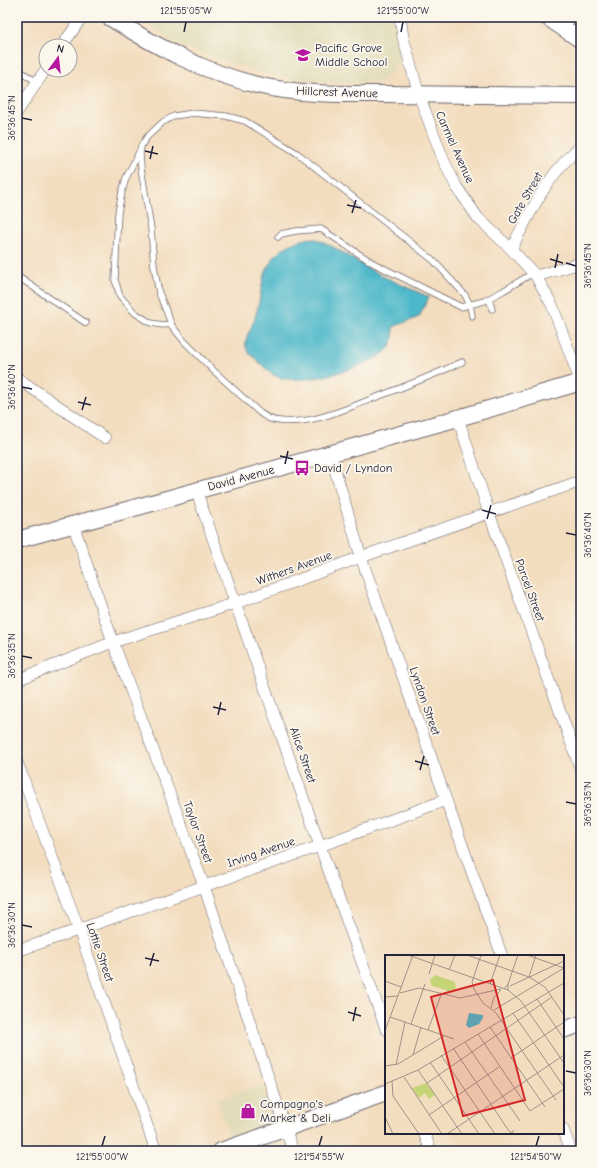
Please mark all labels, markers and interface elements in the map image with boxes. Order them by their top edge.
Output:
text: 121°55'05"W [160,5,212,17]
text: 121°55'00"W [377,5,429,17]
north arrow [38,38,78,78]
place label: Pacific Grove Middle School [315,41,387,69]
text: N [55,42,66,56]
school or university icon: Pacific Grove Middle School [294,46,312,64]
street label: Hillcrest Avenue [296,84,378,100]
text: 36°36'45"N [6,96,18,140]
street label: Carmel Avenue [433,109,477,185]
street label: Gate Street [504,169,546,227]
text: 36°36'45"N [582,244,594,288]
text: 36°36'40"N [6,364,18,410]
bus stop icon: David / Lyndon [293,459,311,477]
place label: David / Lyndon [314,461,392,475]
street label: David Avenue [206,462,276,494]
text: 36°36'40"N [582,512,594,558]
street label: Withers Avenue [254,548,334,588]
street label: Parcel Street [512,557,548,624]
text: 36°36'35"N [6,633,18,679]
street label: Lyndon Street [407,665,443,738]
street label: Alice Street [287,725,319,785]
text: 36°36'35"N [582,781,594,827]
street label: Taylor Street [180,799,216,865]
street label: Irving Avenue [225,834,297,870]
text: 36°36'30"N [6,902,18,948]
street label: Lottie Street [83,921,117,984]
inset map [385,955,564,1134]
text: 36°36'30"N [582,1050,594,1096]
place label: Compagno's Market & Deli [260,1097,331,1125]
shop icon: Compagno's Market & Deli [239,1102,257,1120]
text: 121°55'00"W [76,1151,128,1163]
text: 121°54'55"W [294,1151,344,1163]
text: 121°54'50"W [511,1151,562,1163]

